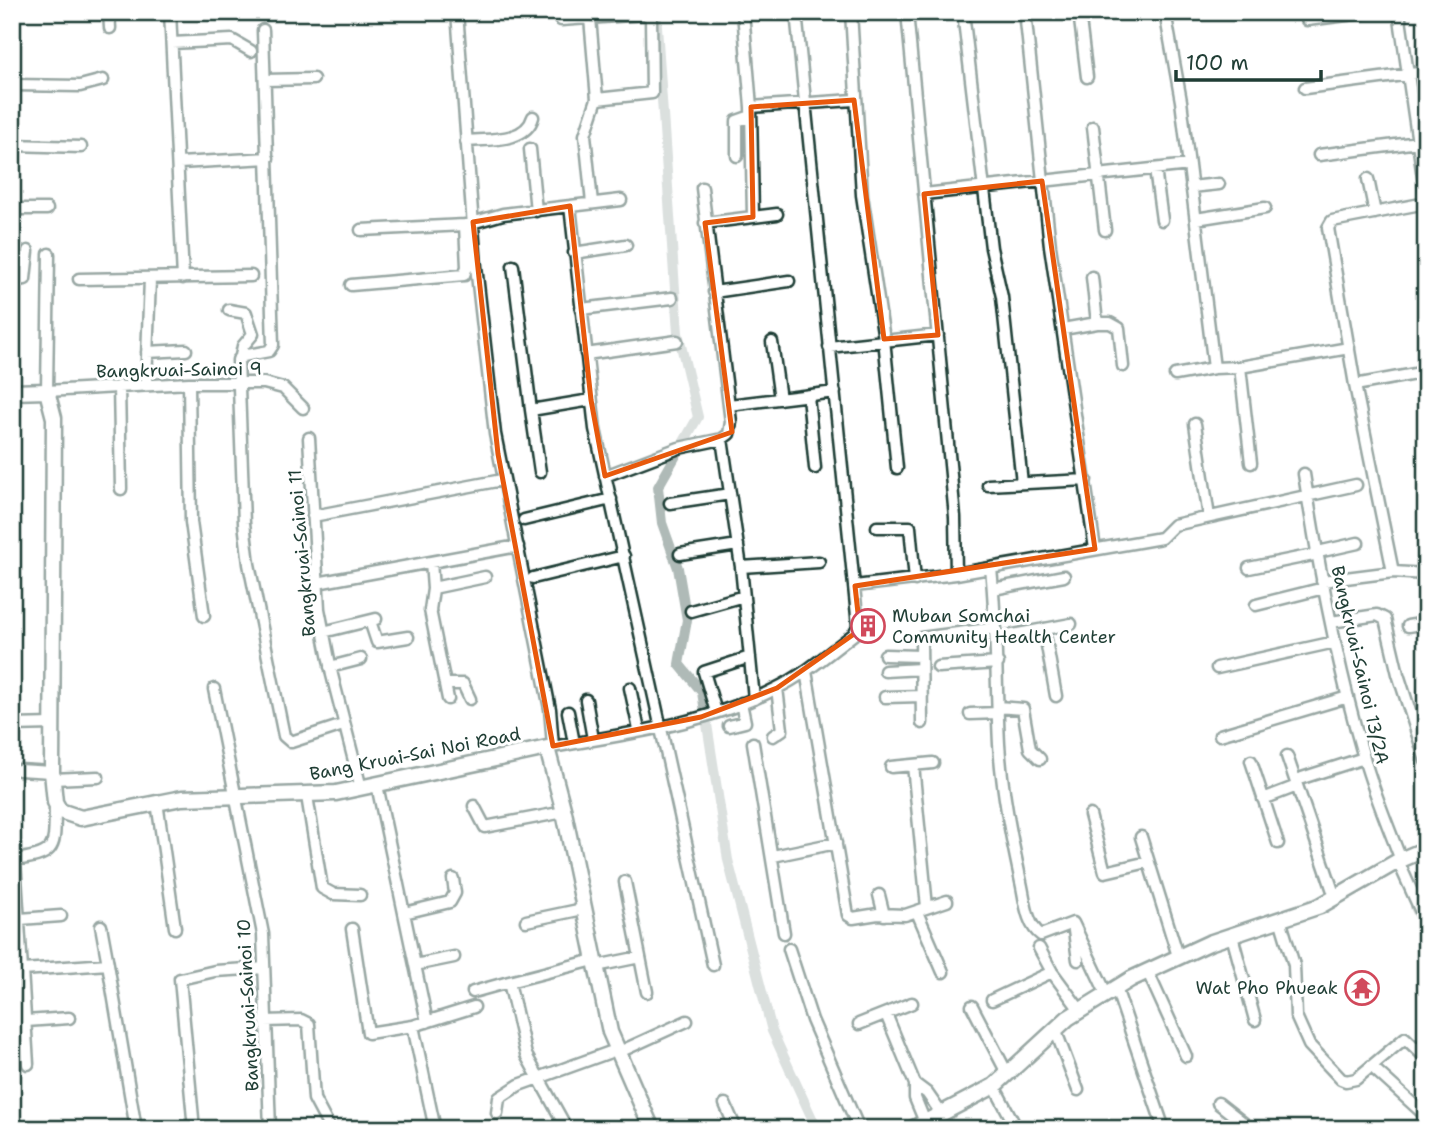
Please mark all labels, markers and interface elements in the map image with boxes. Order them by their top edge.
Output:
scale bar [1176,38,1321,82]
text: 100 m [1186,49,1249,77]
street label: Bangkruai-Sainoi 9 [96,357,262,383]
street label: Bangkruai-Sainoi 11 [283,468,321,638]
street label: Bangkruai-Sainoi 13/2A [1325,563,1395,767]
place label: Muban Somchai Community Health Center [892,604,1116,649]
building icon: Muban Somchai Community Health Center [849,607,887,645]
street label: Bang Kruai-Sai Noi Road [307,722,523,786]
street label: Bangkruai-Sainoi 10 [231,918,265,1092]
temple icon: Wat Pho Phueak [1343,969,1381,1007]
place label: Wat Pho Phueak [1196,976,1338,1000]

